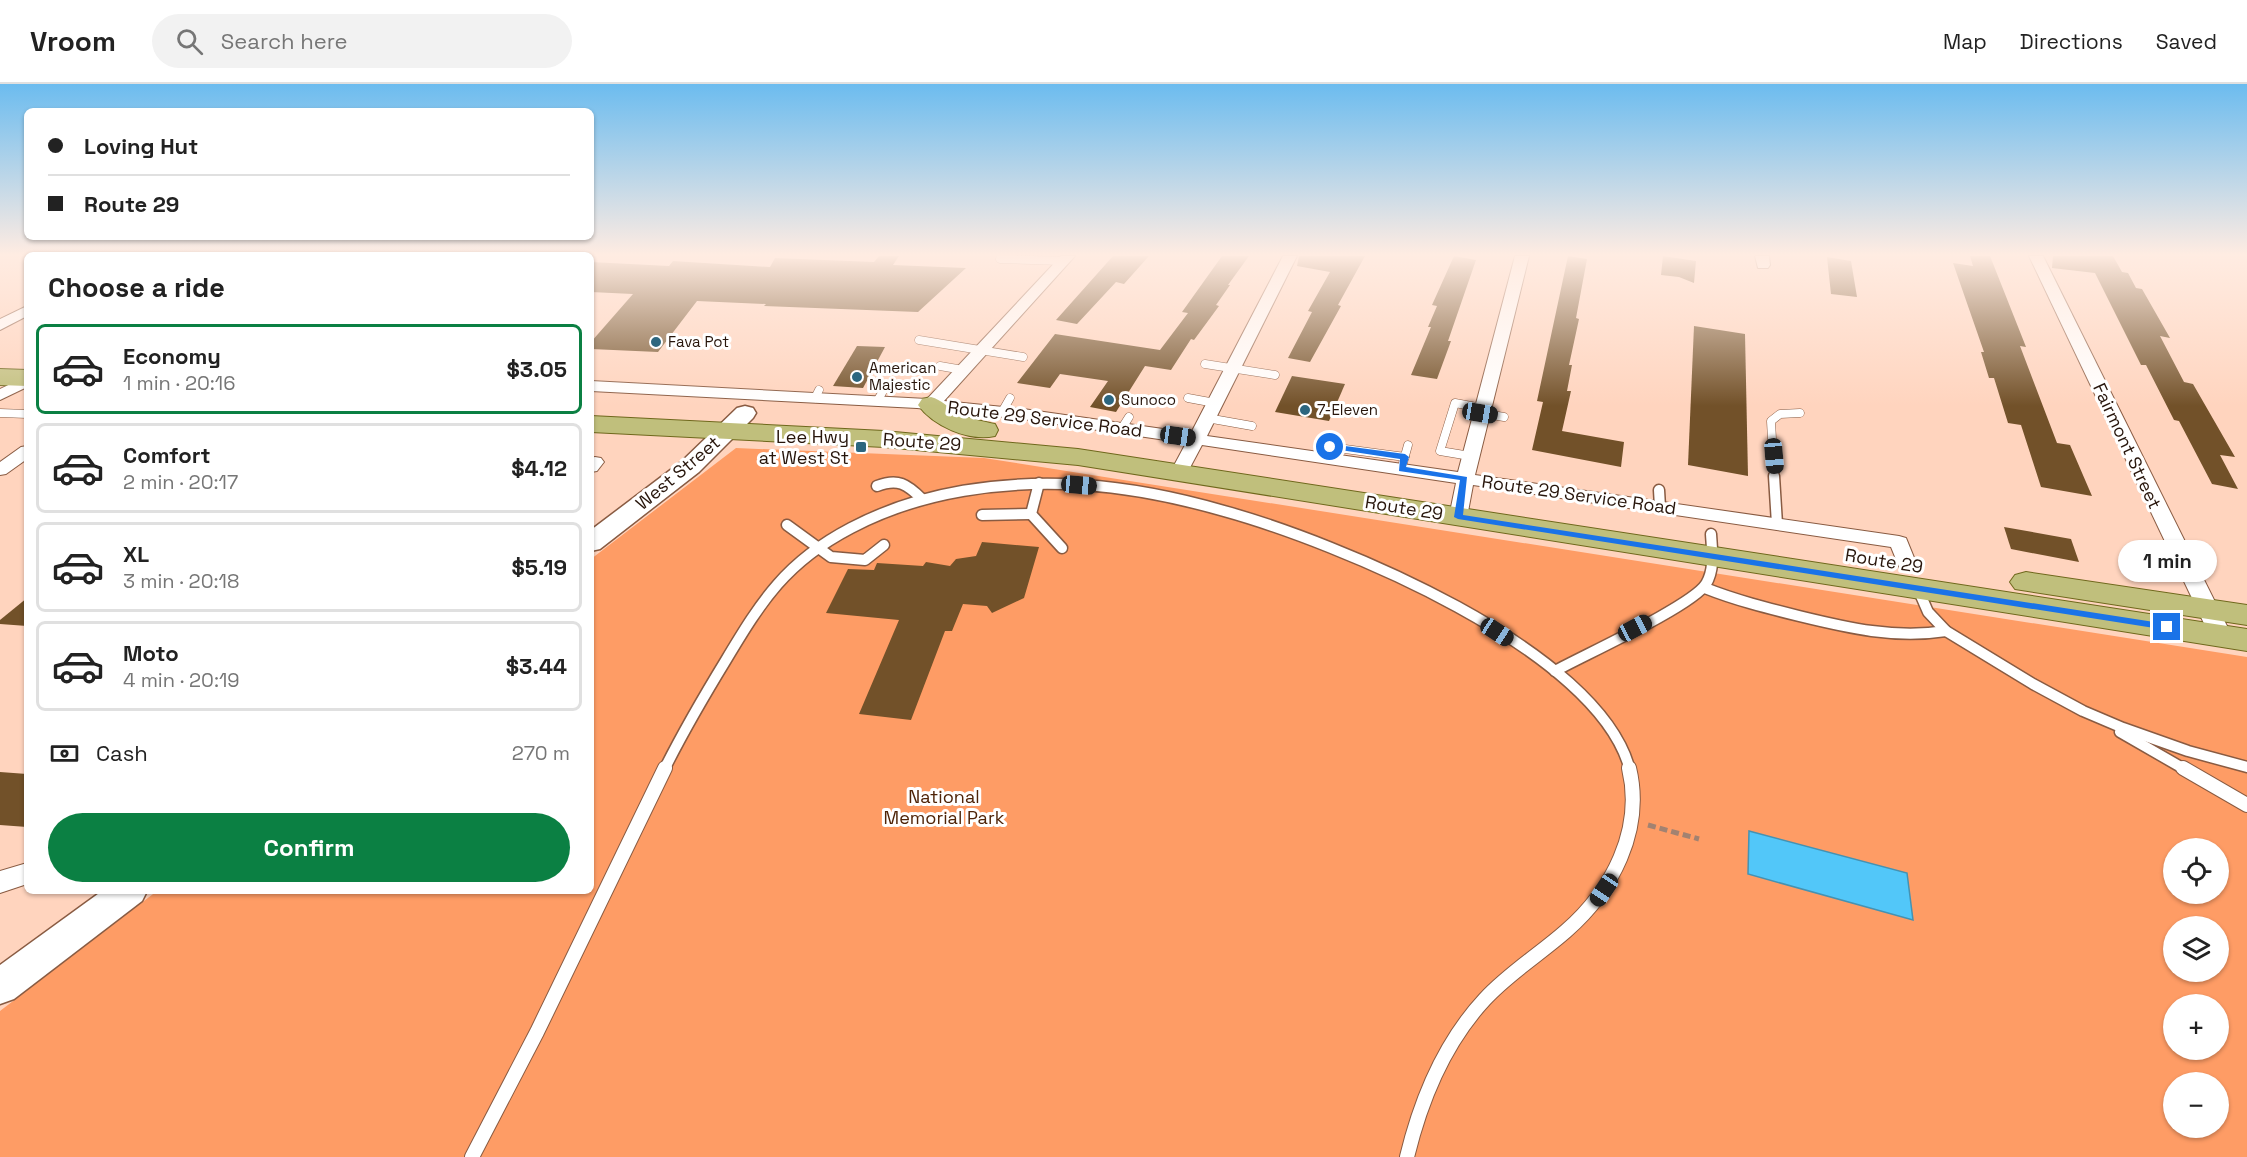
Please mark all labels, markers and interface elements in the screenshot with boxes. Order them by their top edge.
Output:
search box [152,14,572,68]
text: Vroom [30,23,116,59]
icon: search [173,25,206,58]
text: Search here [221,27,348,55]
text: Map [1943,28,1987,55]
text: Directions [2020,28,2123,55]
text: Saved [2156,28,2217,55]
text: Loving Hut [84,132,198,160]
text: Route 29 [84,190,179,218]
text: Choose a ride [48,270,225,305]
place label: Fava Pot [668,332,729,351]
marker: Fava Pot [649,335,663,349]
icon: car [51,342,105,396]
text: Economy [123,342,221,370]
text: $3.05 [507,355,567,383]
place label: American Majestic [869,358,936,394]
text: 1 min · 20:16 [123,370,235,396]
marker: American Majestic [850,370,864,384]
street label: Fairmont Street [2088,379,2167,512]
place label: Sunoco [1121,390,1176,409]
marker: Sunoco [1102,393,1116,407]
street label: Route 29 Service Road [946,395,1144,442]
place label: 7-Eleven [1317,400,1378,419]
car [1461,401,1499,425]
marker: 7-Eleven [1298,403,1312,417]
place label: Lee Hwy at West St [759,425,849,469]
car [1159,425,1197,447]
street label: Route 29 [882,427,962,456]
street label: West Street [631,431,725,515]
route start [1316,433,1343,460]
car [1763,437,1785,475]
marker: Lee Hwy at West St [854,440,868,454]
icon: car [51,441,105,495]
text: Comfort [123,441,211,469]
text: $4.12 [511,454,567,482]
text: 2 min · 20:17 [123,469,238,495]
street label: Route 29 Service Road [1480,469,1678,520]
car [1060,474,1098,496]
street label: Route 29 [1363,490,1445,525]
icon: car [51,540,105,594]
text: XL [123,540,149,568]
callout: 1 min [2118,540,2216,582]
street label: Route 29 [1843,543,1925,578]
text: 1 min [2143,548,2192,574]
text: $5.19 [512,553,567,581]
text: 3 min · 20:18 [123,568,239,594]
car [1615,612,1655,644]
route end [2153,613,2180,640]
car [1477,615,1517,649]
icon: car [51,639,105,693]
text: Moto [123,639,179,667]
text: $3.44 [506,652,567,680]
text: 4 min · 20:19 [123,667,240,693]
icon: cash [48,737,81,770]
text: Cash [96,739,148,767]
text: 270 m [512,740,570,766]
park label: National Memorial Park [884,785,1005,829]
button: Confirm [48,813,570,882]
map controls [2163,838,2229,1138]
button: locate [2163,838,2229,904]
car [1586,870,1622,910]
button: layers [2163,916,2229,982]
button: + [2163,994,2229,1060]
button: − [2163,1072,2229,1138]

